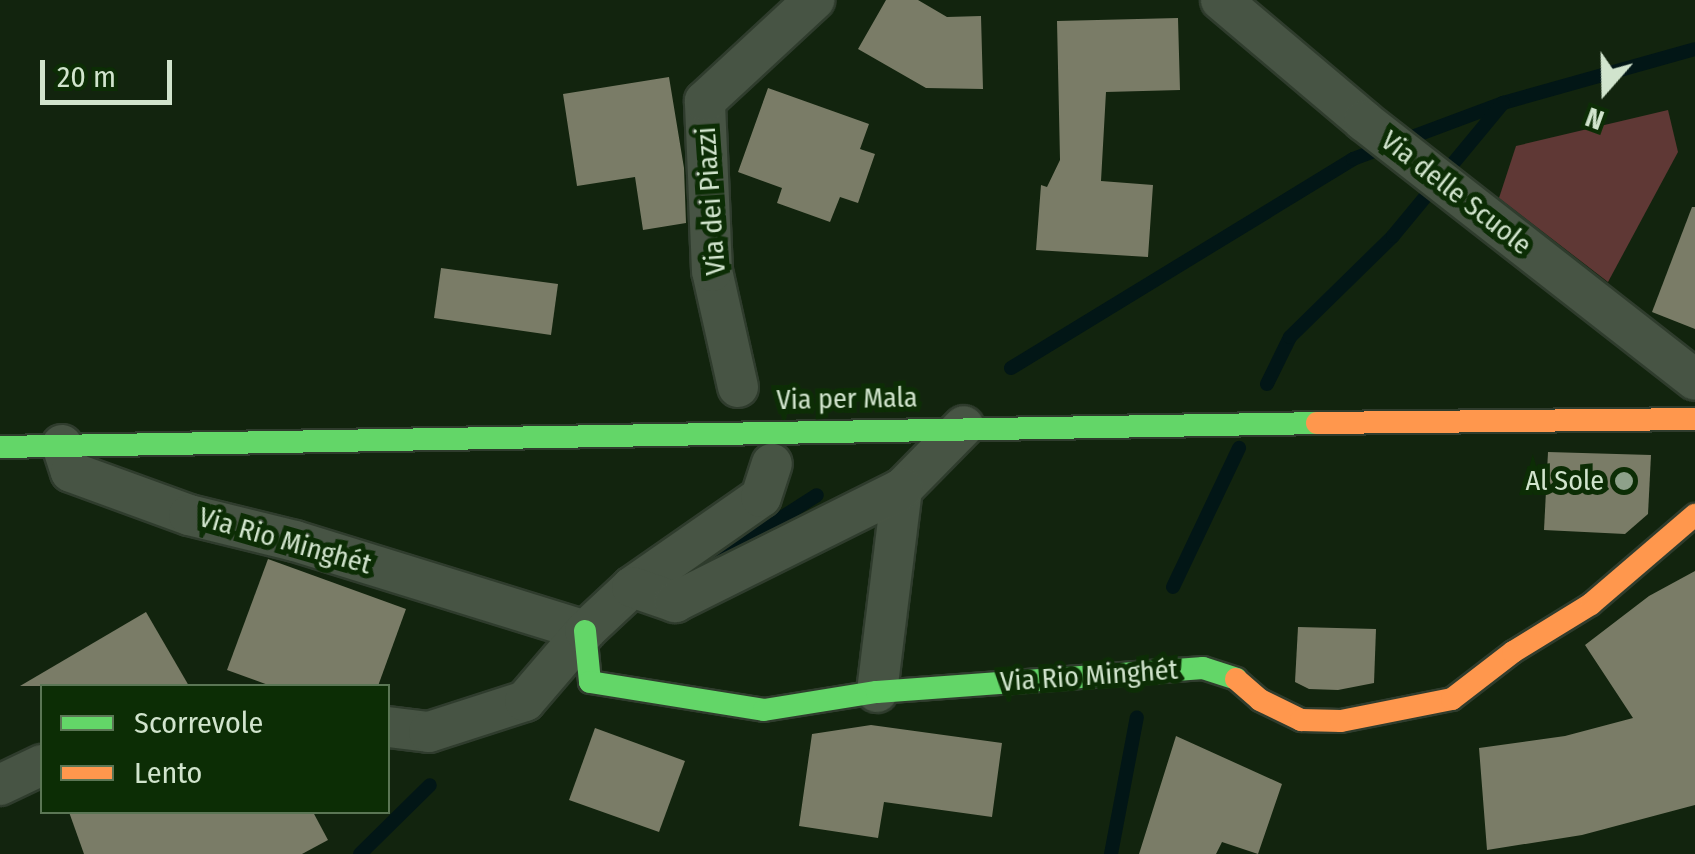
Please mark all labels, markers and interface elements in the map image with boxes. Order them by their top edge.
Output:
scale bar [45,40,178,102]
north arrow [1555,40,1655,140]
text: 20 m [57,59,116,95]
text: N [1581,100,1608,137]
street label: Via delle Scuole [1374,124,1538,262]
street label: Via dei Piazzi [689,126,733,276]
street label: Via per Mala [776,381,918,417]
place label: Al Sole [1526,464,1604,498]
marker: Al Sole [1613,470,1635,492]
street label: Via Rio Minghét [195,500,375,582]
street label: Via Rio Minghét [999,653,1179,699]
legend [40,684,390,814]
text: Scorrevole [134,705,263,741]
text: Lento [134,755,202,791]

